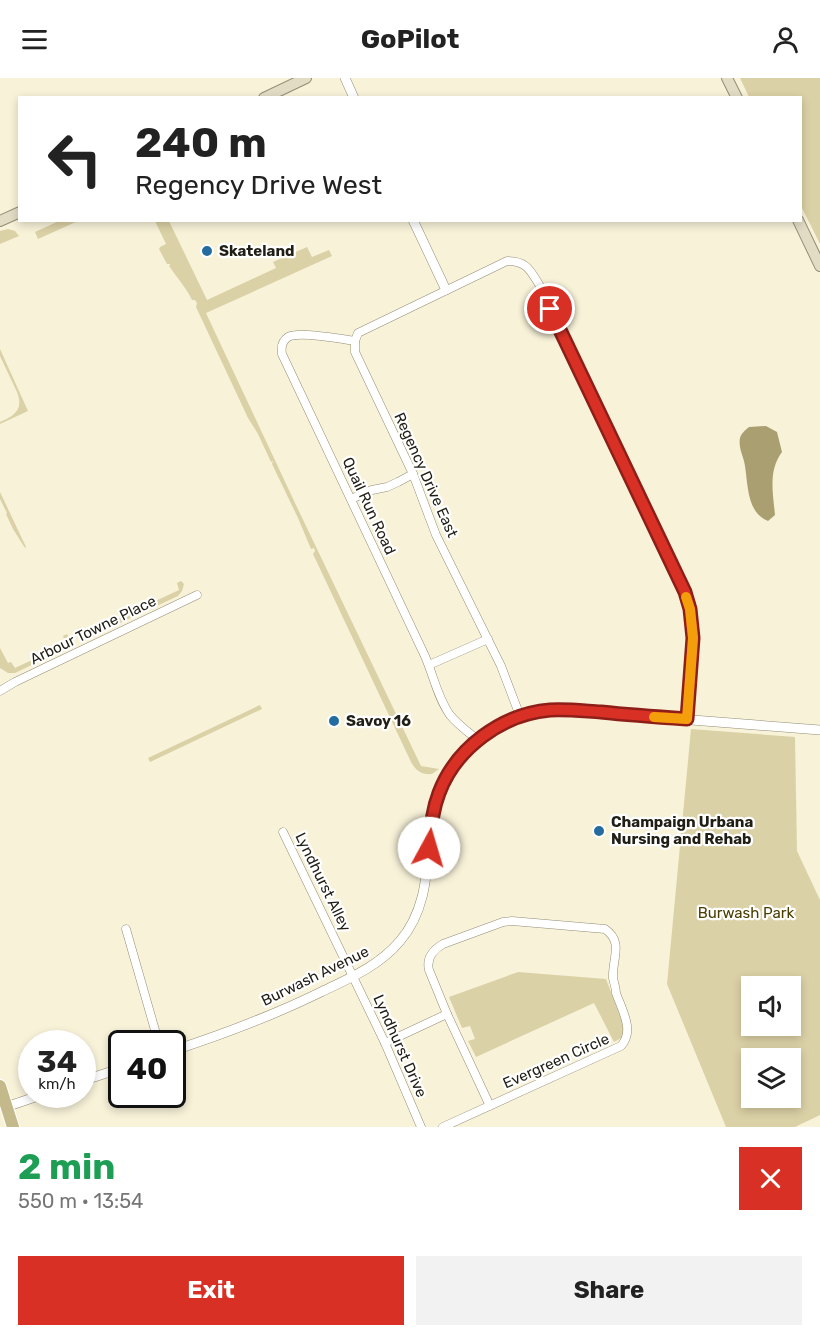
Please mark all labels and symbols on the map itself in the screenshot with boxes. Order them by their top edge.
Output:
place label: Skateland [219,242,295,260]
marker: Skateland [200,244,214,258]
pin [524,283,575,334]
street label: Regency Drive East [390,410,462,540]
street label: Quail Run Road [339,454,399,558]
street label: Arbour Towne Place [27,592,159,668]
place label: Savoy 16 [346,712,411,730]
marker: Savoy 16 [327,714,341,728]
place label: Champaign Urbana Nursing and Rehab [611,813,753,848]
position arrow [397,816,461,880]
marker: Champaign Urbana Nursing and Rehab [592,824,606,838]
street label: Lyndhurst Alley [291,830,355,934]
park label: Burwash Park [698,904,795,922]
street label: Burwash Avenue [258,942,372,1010]
street label: Lyndhurst Drive [369,992,431,1100]
speed limit sign: 40 [108,1030,186,1108]
street label: Evergreen Circle [500,1030,612,1092]

